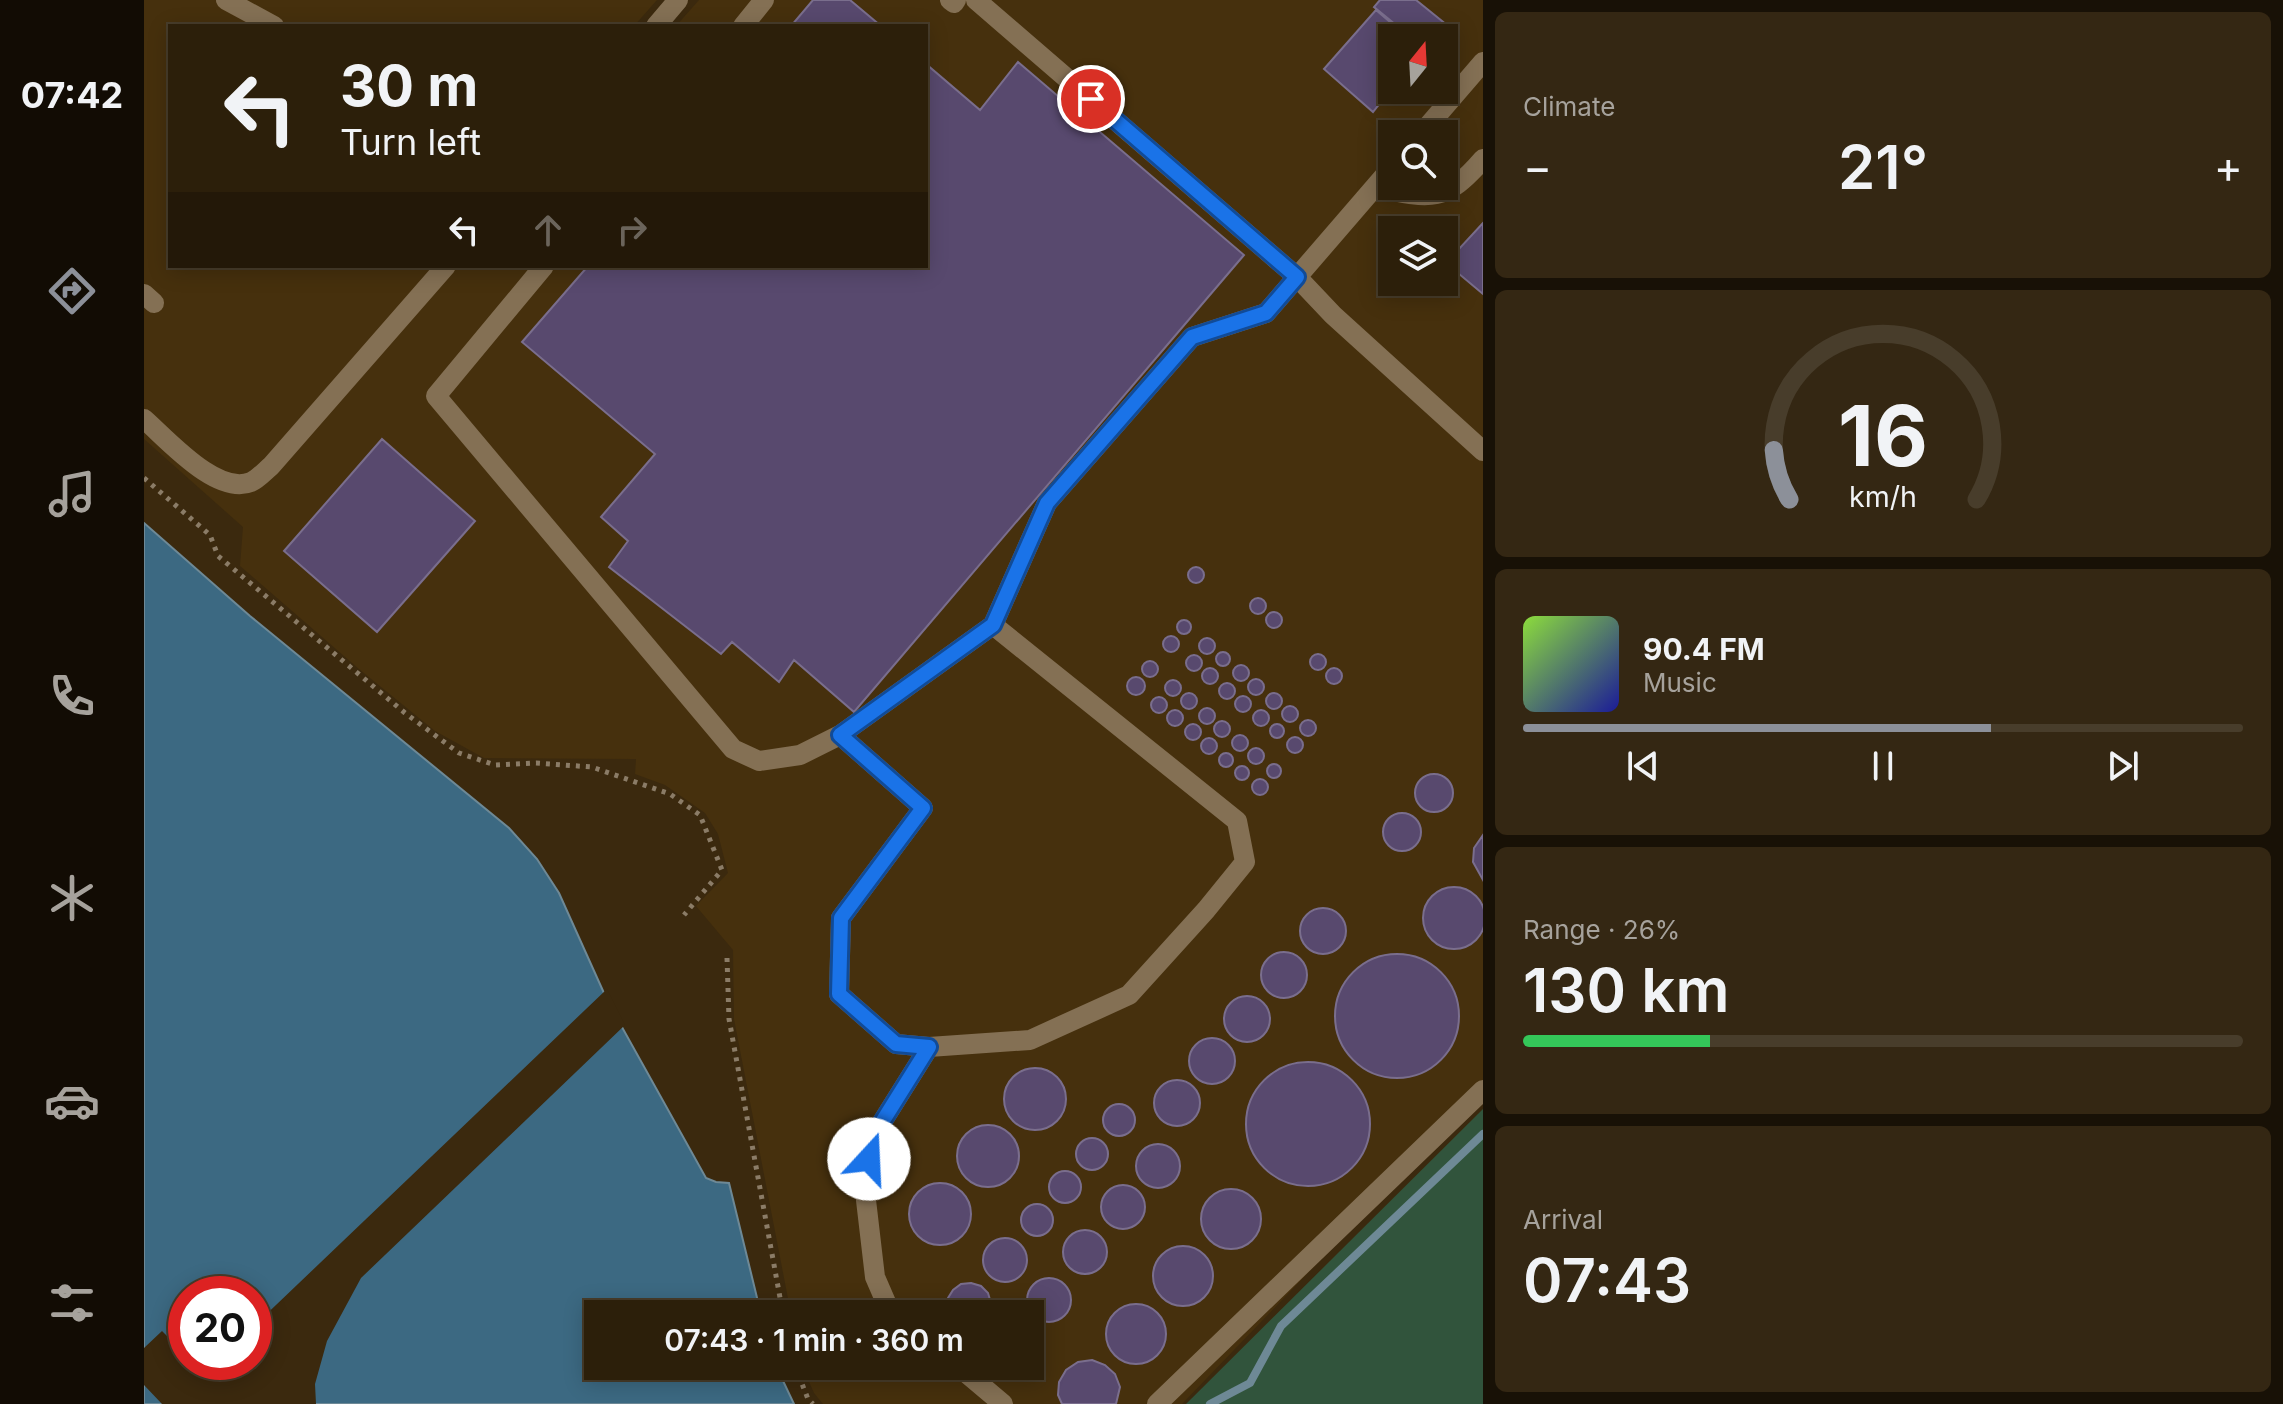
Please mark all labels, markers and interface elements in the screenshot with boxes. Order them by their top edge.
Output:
north arrow [1378,24,1458,104]
map controls [1378,24,1458,296]
text: 30 m [340,52,478,120]
icon: left [208,56,312,160]
pin [1057,65,1125,133]
text: 07:42 [21,73,123,117]
icon: arrive [1069,77,1113,121]
text: Climate [1523,91,1615,122]
text: Turn left [340,120,481,164]
button: search [1378,120,1458,200]
text: 21° [1838,131,1928,203]
text: − [1523,140,1552,194]
text: + [2214,140,2243,194]
icon: left [442,208,486,252]
icon: ahead [526,208,570,252]
icon: right [610,208,654,252]
button: layers [1378,216,1458,296]
icon: directions [44,263,100,319]
text: 16 [1838,384,1928,485]
icon: music [44,466,100,522]
text: km/h [1849,479,1917,514]
text: 90.4 FM [1643,631,1765,667]
text: Music [1643,667,1717,698]
icon: phone [44,668,100,724]
icon: previous [1621,744,1665,788]
icon: pause [1861,744,1905,788]
icon: next [2101,744,2145,788]
icon: climate [44,870,100,926]
text: Range · 26% [1523,914,1680,945]
text: 130 km [1523,954,1729,1026]
icon: car [44,1073,100,1129]
position arrow [827,1117,911,1201]
text: Arrival [1523,1204,1603,1235]
text: 07:43 [1523,1244,1691,1316]
icon: filters [44,1275,100,1331]
speed limit sign: 20 [168,1276,272,1380]
text: 07:43 · 1 min · 360 m [664,1322,964,1358]

